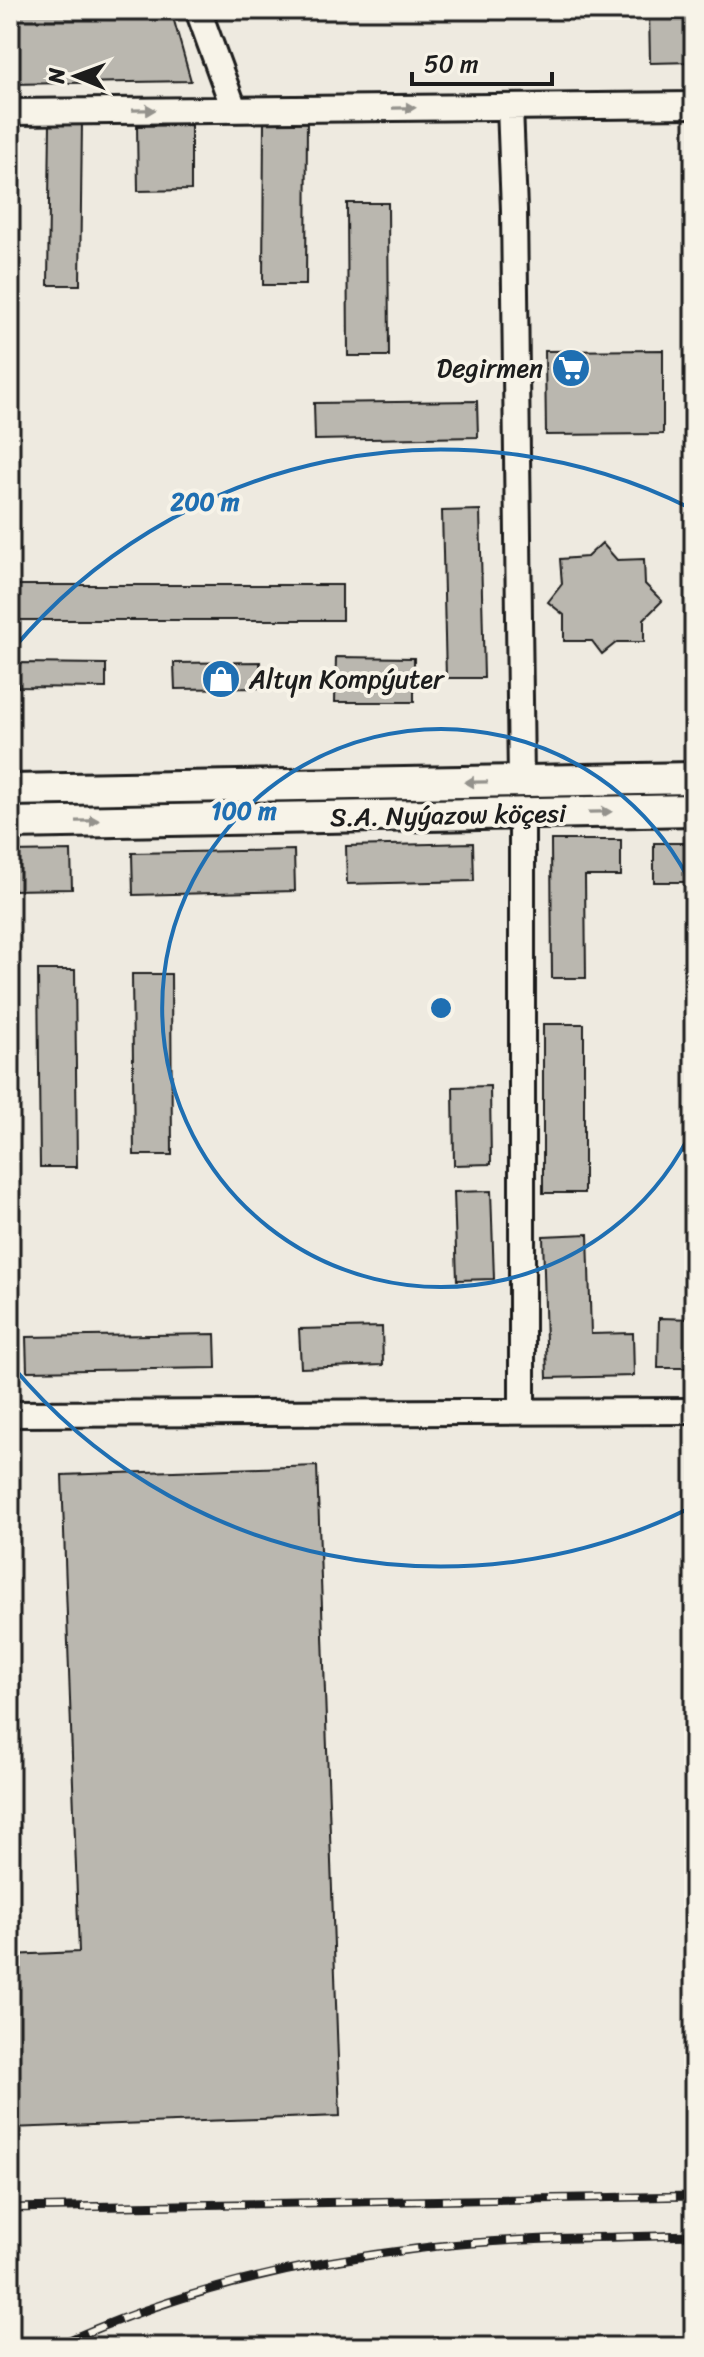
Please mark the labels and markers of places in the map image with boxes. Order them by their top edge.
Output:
place label: Degirmen [437,345,543,391]
supermarket icon: Degirmen [550,347,592,389]
place label: Altyn Kompýuter [248,656,445,702]
shop icon: Altyn Kompýuter [200,658,242,700]
centre of rings [427,994,455,1022]

